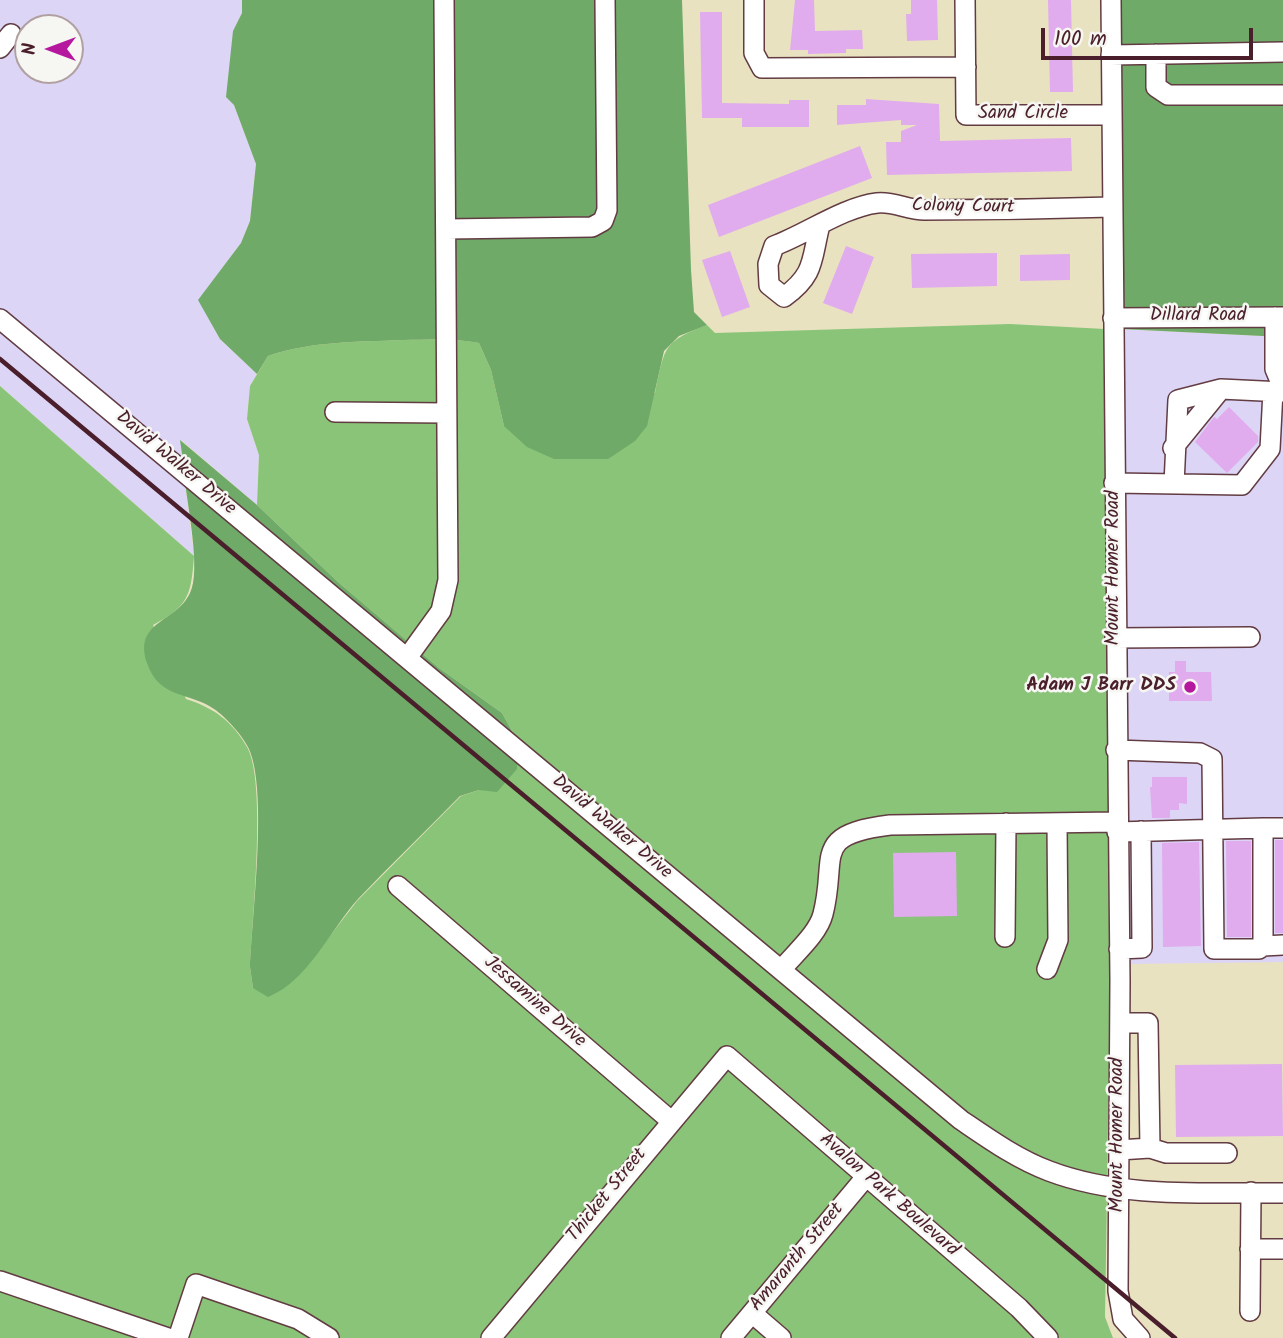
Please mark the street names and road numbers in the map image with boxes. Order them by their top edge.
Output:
street label: Sand Circle [978,104,1068,126]
street label: Colony Court [911,196,1015,220]
street label: Dillard Road [1150,306,1246,328]
street label: David Walker Drive [110,407,240,521]
street label: Mount Homer Road [1104,491,1126,645]
street label: David Walker Drive [546,771,676,885]
street label: Jessamine Drive [478,952,590,1054]
street label: Mount Homer Road [1108,1058,1130,1212]
street label: Avalon Park Boulevard [814,1129,962,1263]
street label: Thicket Street [563,1145,653,1247]
street label: Amaranth Street [746,1199,850,1317]

